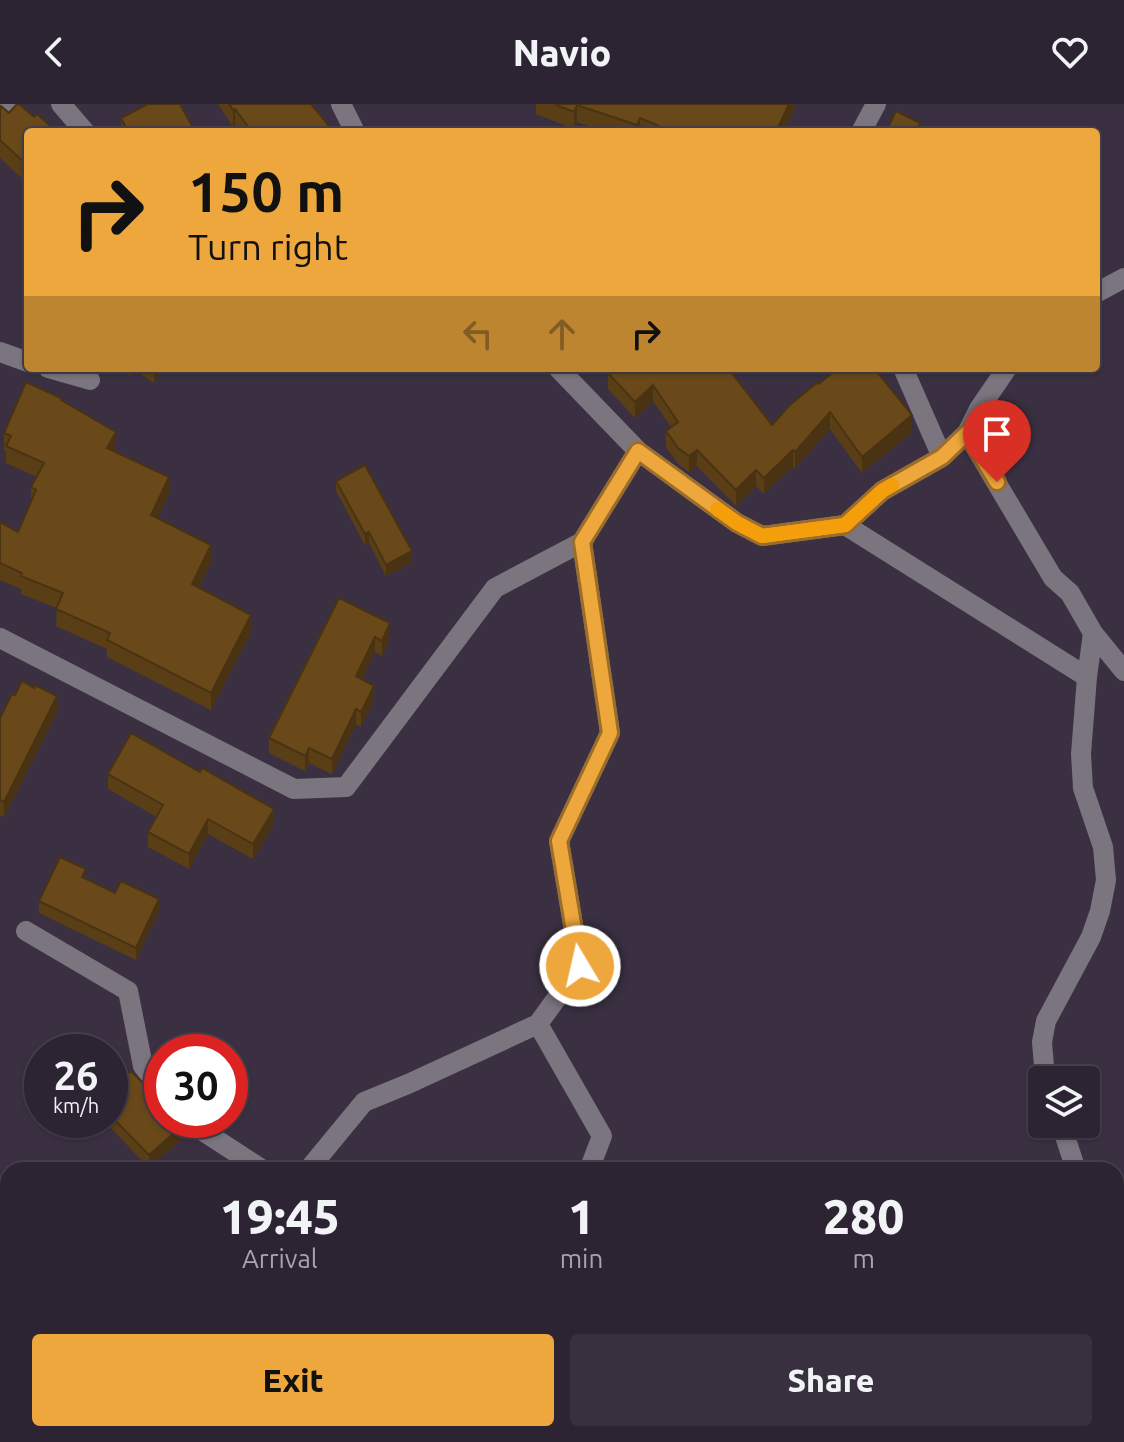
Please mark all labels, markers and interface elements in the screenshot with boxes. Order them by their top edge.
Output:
icon: back [32,30,76,74]
icon: heart [1048,30,1092,74]
text: Navio [513,32,611,73]
icon: right [56,160,160,264]
text: 150 m [188,160,344,223]
text: Turn right [188,226,348,267]
icon: left [456,312,500,356]
icon: ahead [540,312,584,356]
icon: right [624,312,668,356]
pin [963,400,1031,482]
icon: arrive [975,412,1019,456]
position arrow [538,924,622,1008]
speed limit sign: 30 [144,1034,248,1138]
text: 26 [53,1053,99,1098]
map controls [1028,1066,1100,1138]
button: layers [1028,1066,1100,1138]
text: km/h [53,1094,99,1117]
text: 19:45 [220,1189,340,1243]
text: 1 [568,1189,595,1243]
text: 280 [823,1189,904,1243]
text: Arrival [242,1244,318,1273]
text: min [560,1244,603,1273]
text: m [852,1244,875,1273]
button: Exit [32,1334,554,1426]
button: Share [570,1334,1092,1426]

